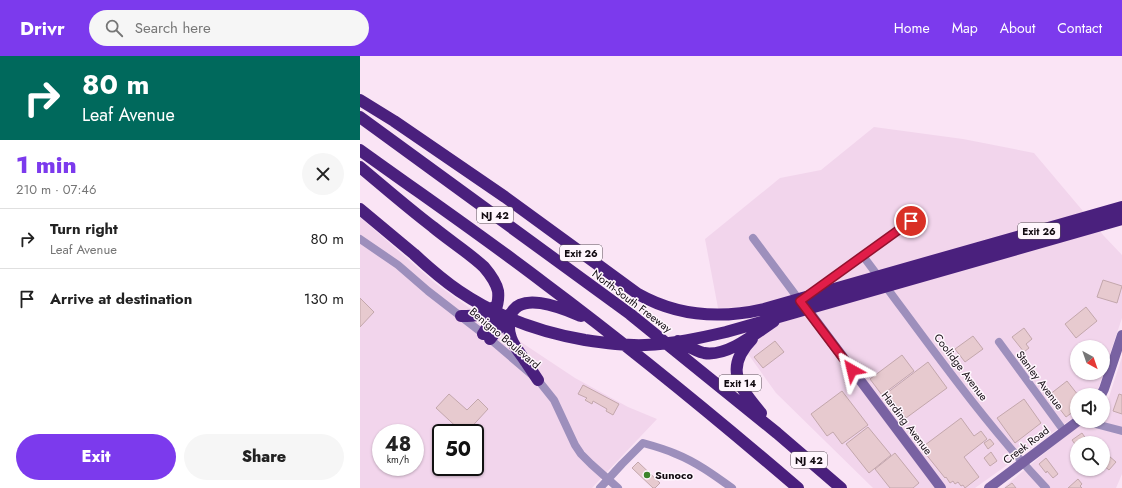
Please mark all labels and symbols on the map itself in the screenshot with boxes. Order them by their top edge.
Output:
pin [894,204,928,238]
road number: NJ 42 [477,207,513,223]
road number: Exit 26 [1018,223,1060,239]
road number: Exit 26 [560,245,602,261]
street label: North-South Freeway [589,266,675,336]
street label: Benigno Boulevard [466,304,544,372]
street label: Coolidge Avenue [930,330,992,404]
north arrow [1070,340,1110,380]
street label: Stanley Avenue [1012,347,1068,413]
position arrow [831,349,873,391]
road number: Exit 14 [719,375,761,391]
street label: Harding Avenue [878,388,936,458]
street label: Creek Road [999,422,1053,468]
speed limit sign: 50 [432,424,484,476]
road number: NJ 42 [791,452,827,468]
place label: Sunoco [655,467,693,483]
marker: Sunoco [642,470,652,480]

